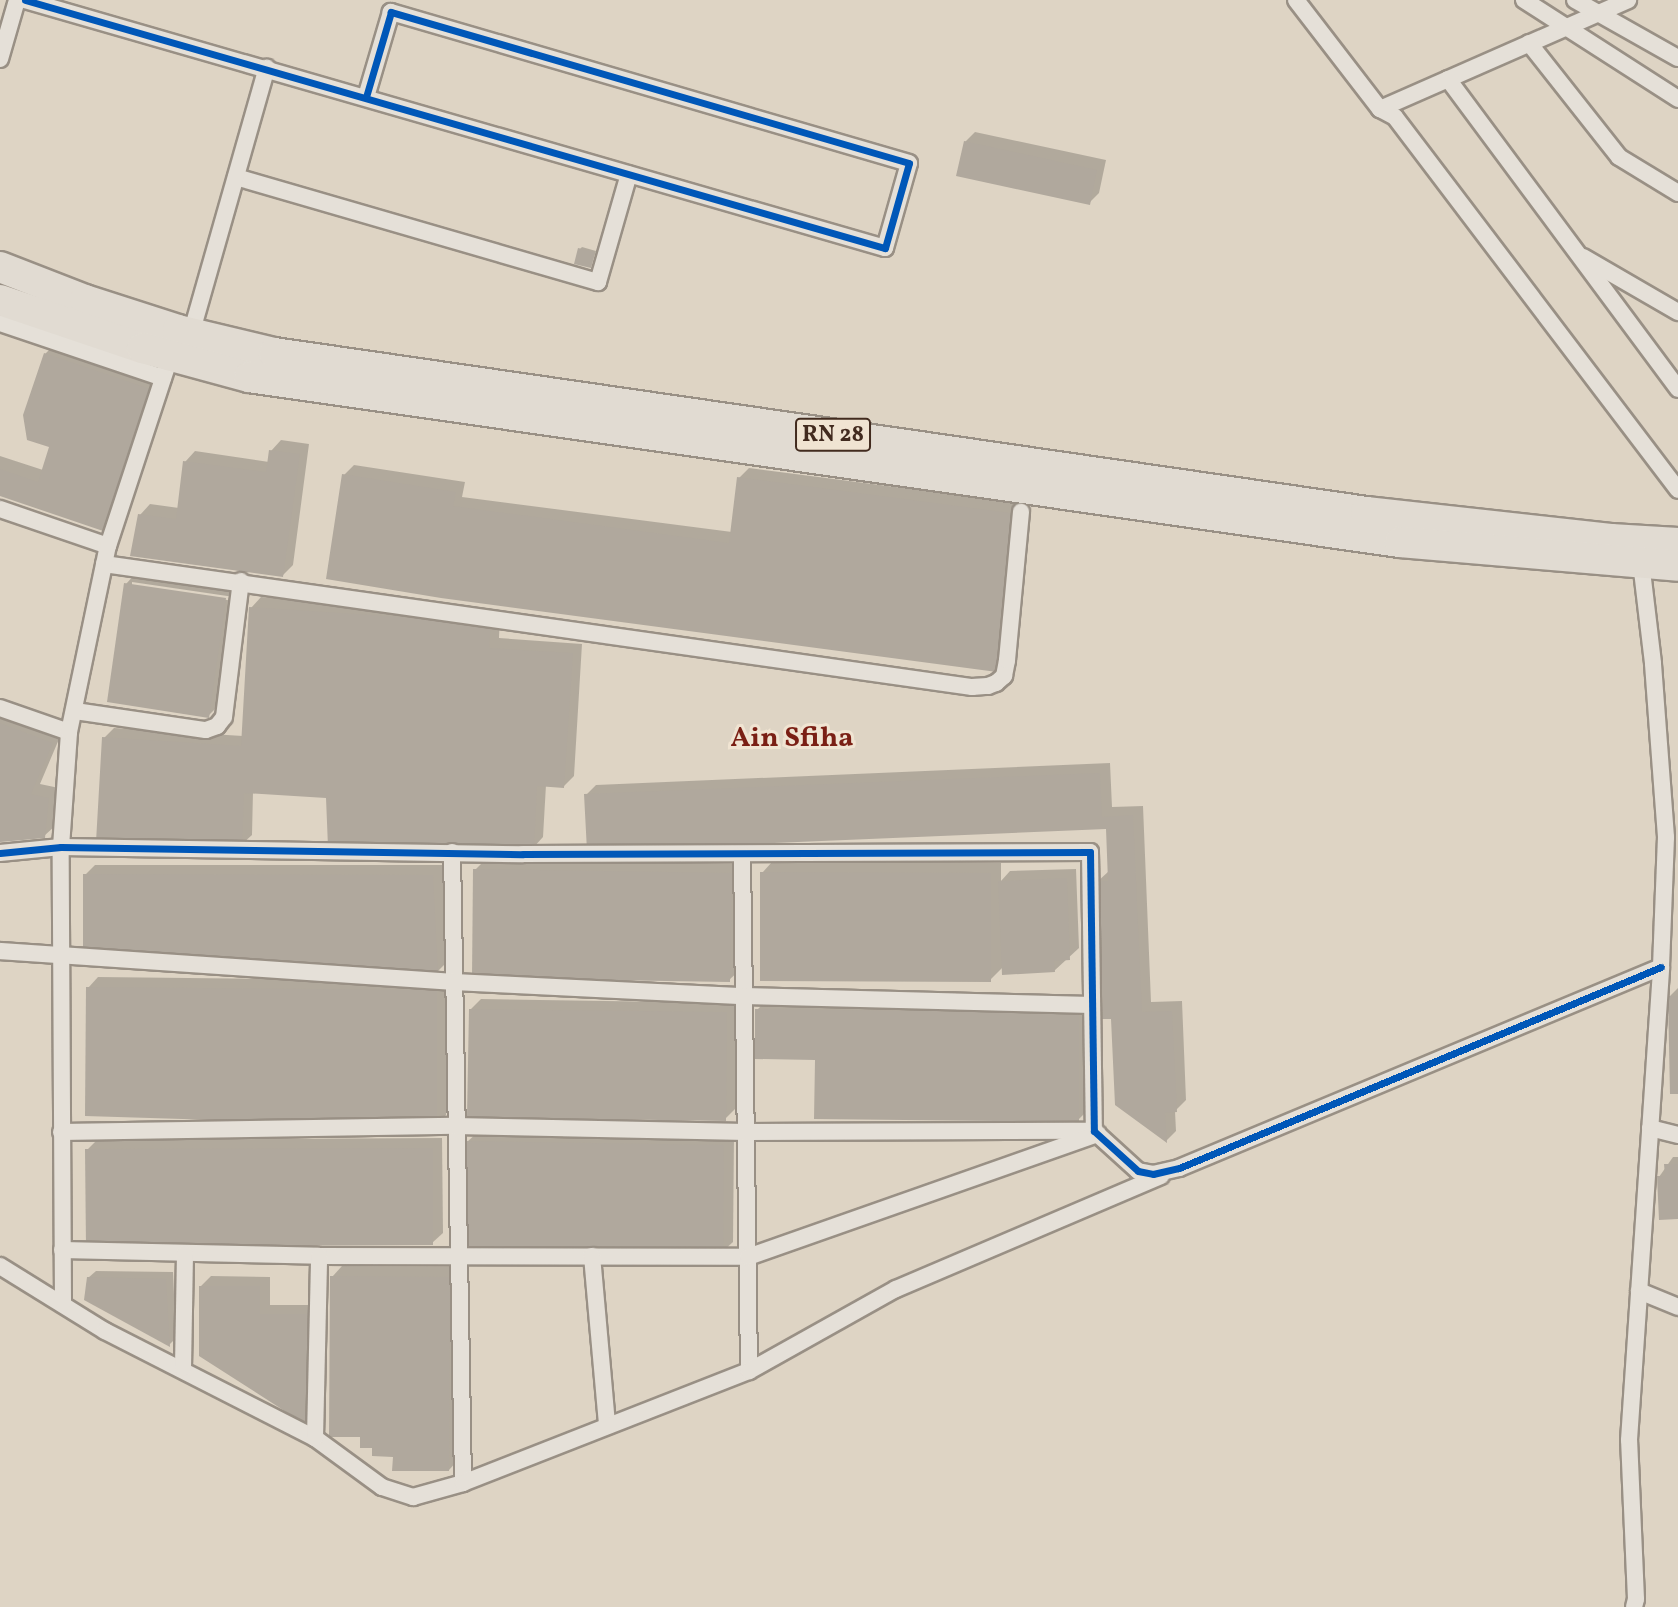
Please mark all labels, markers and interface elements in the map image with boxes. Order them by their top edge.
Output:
road number: RN 28 [794,416,872,454]
district label: Ain Sfiha [731,722,853,756]

